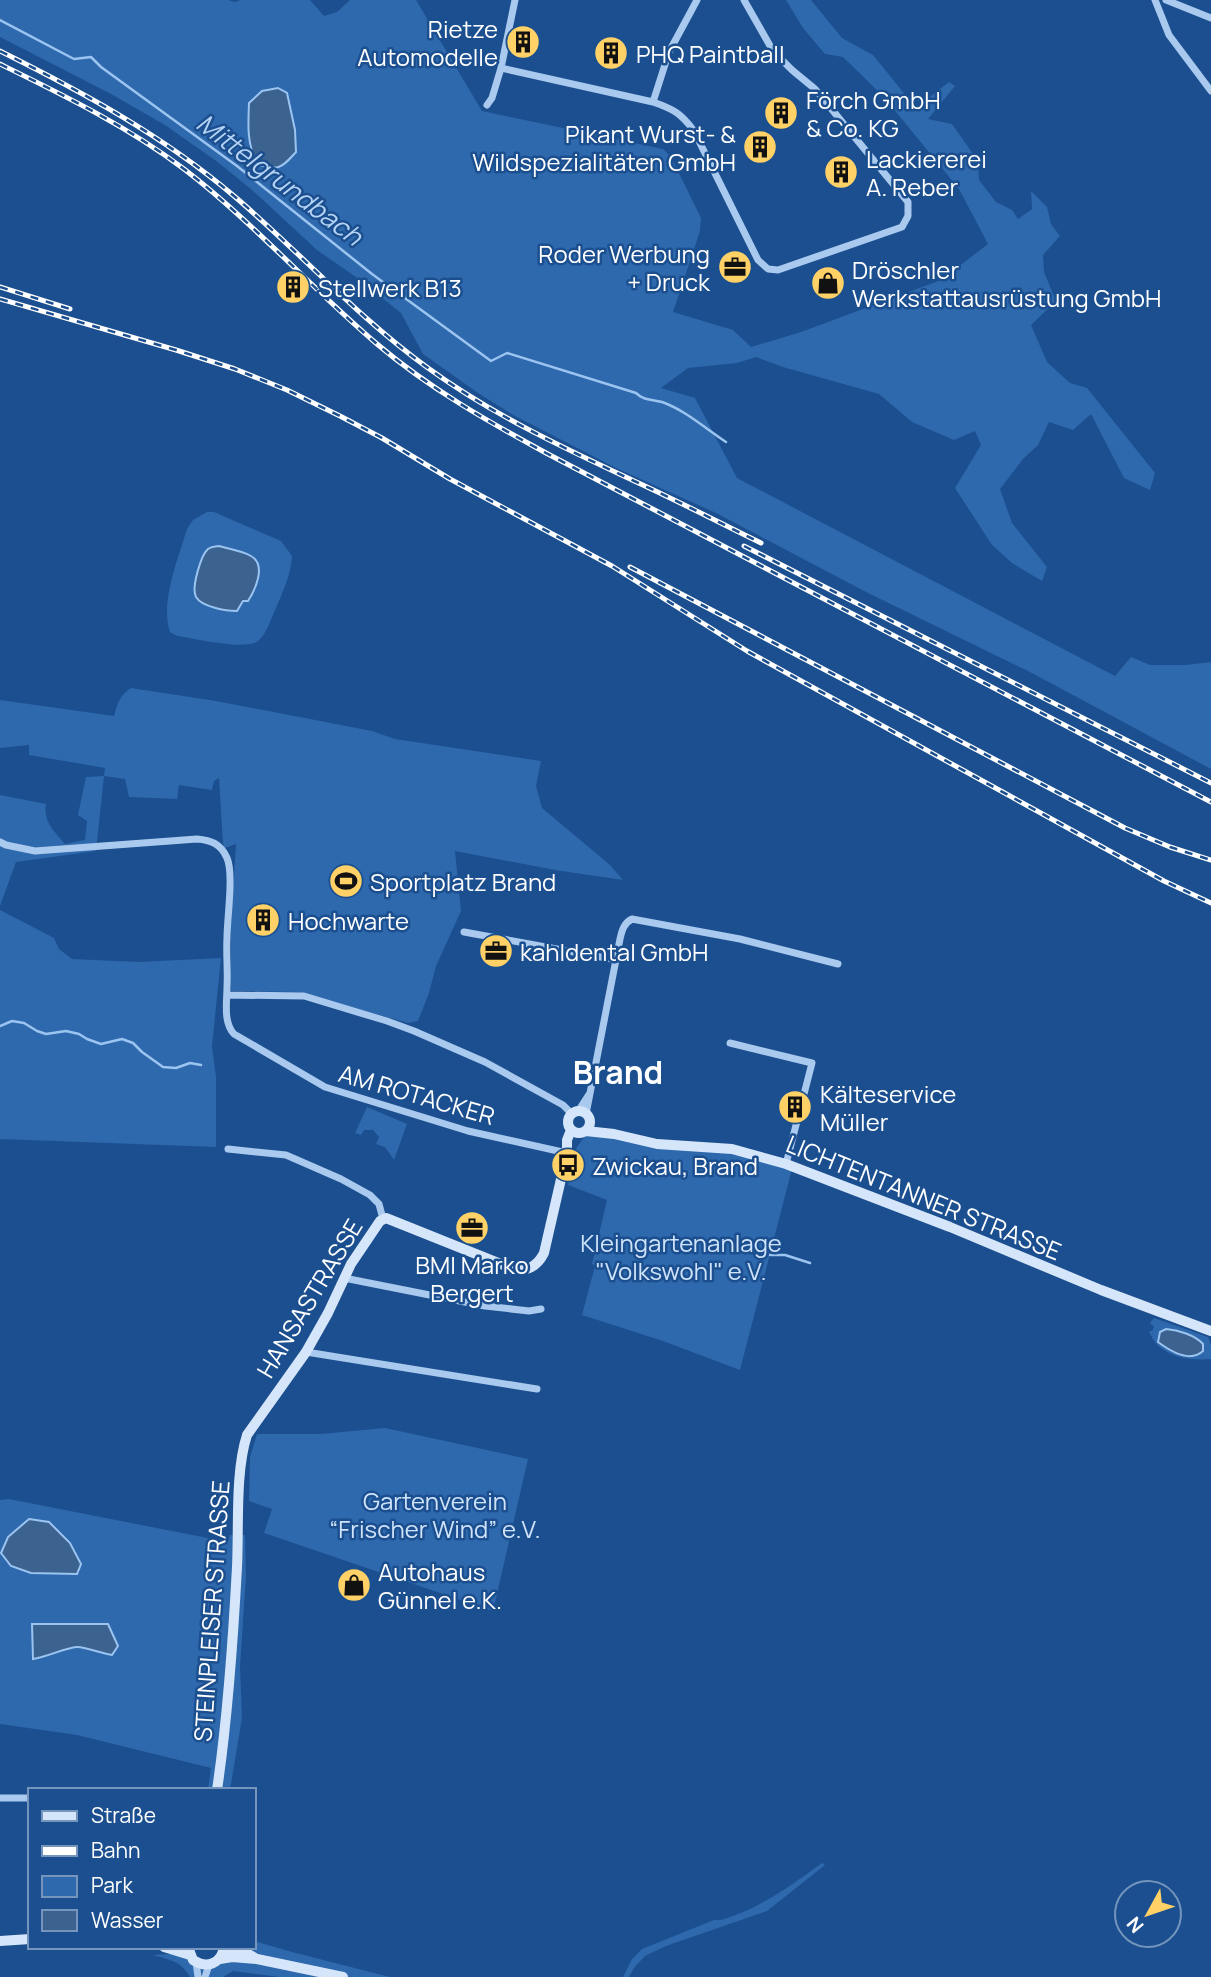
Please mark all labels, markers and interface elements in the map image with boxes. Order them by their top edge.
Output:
place label: Rietze Automodelle [357,12,498,73]
building icon: Rietze Automodelle [504,23,542,61]
building icon: PHQ Paintball [592,34,630,72]
place label: PHQ Paintball [636,37,785,70]
place label: Förch GmbH & Co. KG [806,83,941,144]
building icon: Förch GmbH & Co. KG [762,94,800,132]
water label: Mittelgrundbach [190,105,372,254]
place label: Pikant Wurst- & Wildspezialitäten GmbH [472,117,736,178]
building icon: Pikant Wurst- & Wildspezialitäten GmbH [741,128,779,166]
place label: Lackiererei A. Reber [866,142,987,203]
building icon: Lackiererei A. Reber [822,153,860,191]
place label: Roder Werbung + Druck [538,237,711,298]
office icon: Roder Werbung + Druck [716,248,754,286]
place label: Dröschler Werkstattausrüstung GmbH [852,253,1161,314]
shop icon: Dröschler Werkstattausrüstung GmbH [809,264,847,302]
building icon: Stellwerk B13 [274,268,312,306]
place label: Stellwerk B13 [318,271,462,304]
sports icon: Sportplatz Brand [327,862,365,900]
place label: Sportplatz Brand [370,865,556,898]
building icon: Hochwarte [244,901,282,939]
place label: Hochwarte [288,904,409,937]
office icon: kahldental GmbH [477,932,515,970]
place label: kahldental GmbH [520,935,709,968]
district label: Brand [573,1050,663,1094]
street label: AM ROTACKER [335,1056,499,1132]
place label: Kälteservice Müller [820,1077,956,1138]
building icon: Kälteservice Müller [776,1088,814,1126]
street label: LICHTENTANNER STRASSE [782,1127,1066,1267]
bus stop icon: Zwickau, Brand [549,1146,587,1184]
place label: Zwickau, Brand [592,1149,758,1182]
office icon: BMI Marko Bergert [453,1209,491,1247]
street label: HANSASTRASSE [248,1212,370,1384]
park label: Kleingartenanlage "Volkswohl" e.V. [580,1226,782,1287]
place label: BMI Marko Bergert [415,1248,529,1309]
street label: STEINPLEISER STRASSE [185,1479,237,1743]
park label: Gartenverein “Frischer Wind” e.V. [329,1484,541,1545]
place label: Autohaus Günnel e.K. [378,1555,502,1616]
shop icon: Autohaus Günnel e.K. [335,1566,373,1604]
legend [28,1788,256,1949]
text: Straße [91,1801,156,1829]
text: Bahn [91,1836,141,1864]
text: Park [91,1871,133,1899]
north arrow [1113,1879,1183,1949]
text: Wasser [91,1906,164,1934]
text: N [1121,1911,1149,1939]

